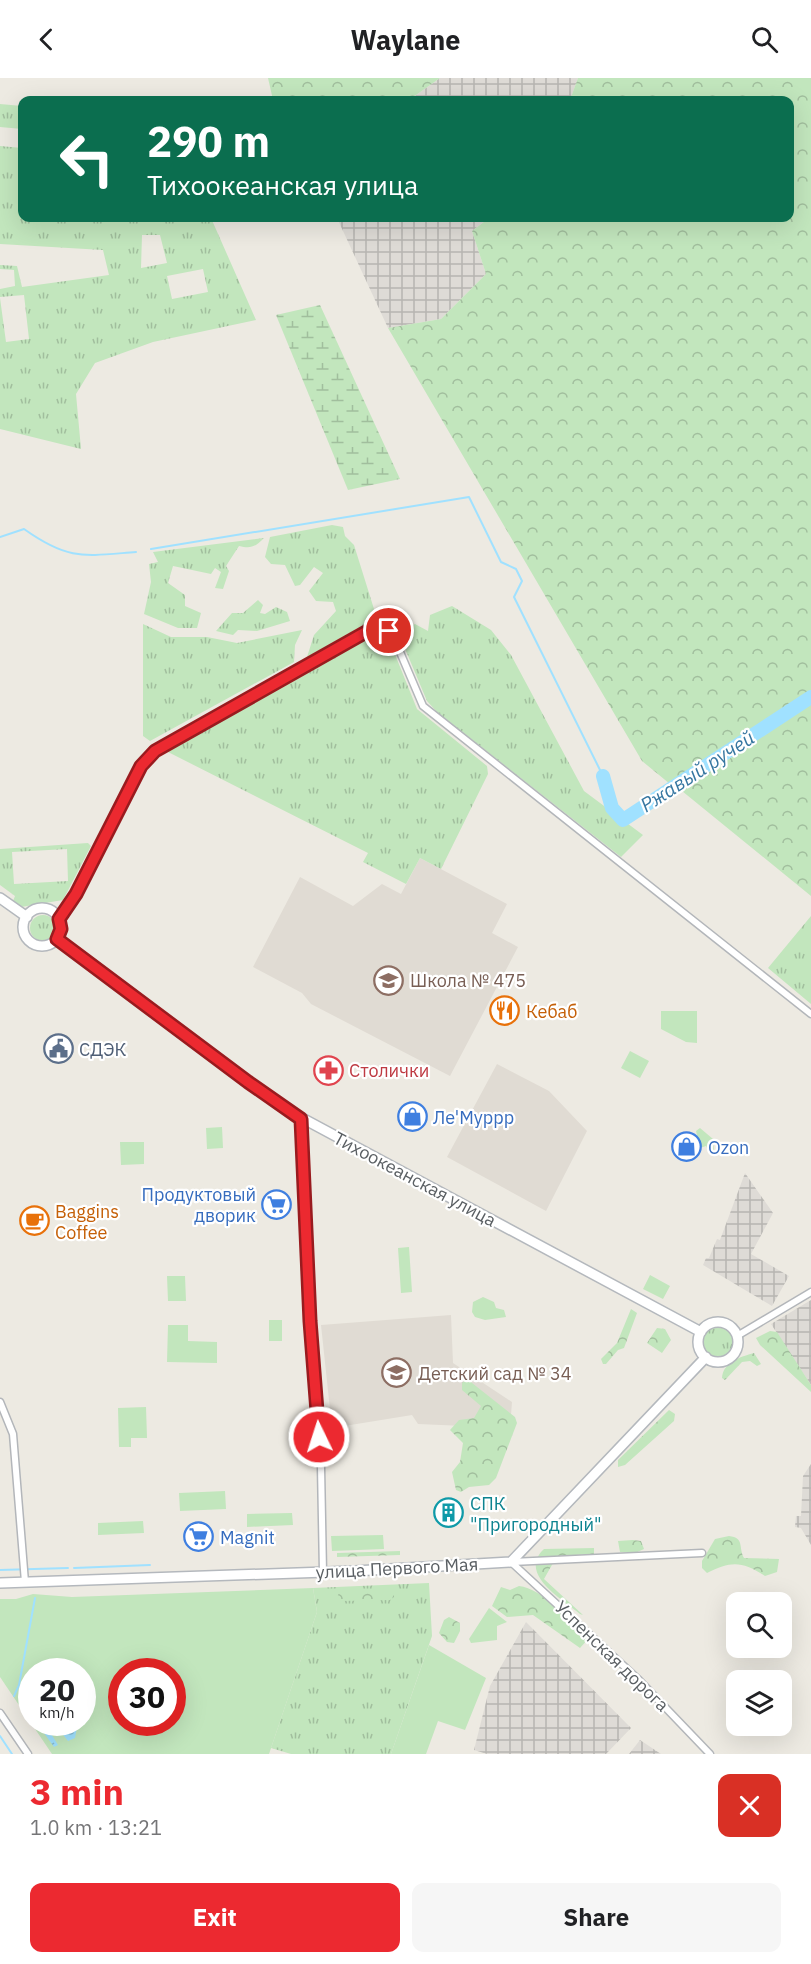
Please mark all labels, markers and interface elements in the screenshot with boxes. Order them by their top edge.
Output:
text: Waylane [351,22,460,57]
icon: back [30,23,63,56]
icon: search [748,23,781,56]
text: 290 m [147,114,270,169]
icon: left [48,120,126,198]
text: Тихоокеанская улица [147,167,418,202]
pin [363,605,414,656]
icon: arrive [372,614,405,647]
water label: Ржавый ручей [635,724,759,818]
school or university icon: Школа № 475 [373,964,405,996]
place label: Школа № 475 [410,969,526,992]
restaurant icon: Кебаб [489,995,521,1027]
place label: Кебаб [526,1000,577,1023]
public building icon: СДЭК [42,1033,74,1065]
place label: СДЭК [79,1038,127,1061]
pharmacy icon: Столички [312,1054,344,1086]
place label: Столички [349,1059,429,1082]
shop icon: Ле'Муррр [396,1101,428,1133]
place label: Ле'Муррр [433,1106,514,1129]
street label: Тихоокеанская улица [330,1126,501,1232]
shop icon: Ozon [671,1131,703,1163]
place label: Ozon [708,1136,749,1159]
place label: Продуктовый дворик [142,1183,256,1227]
supermarket icon: Продуктовый дворик [261,1188,293,1220]
place label: Baggins Coffee [55,1200,119,1244]
cafe icon: Baggins Coffee [18,1205,50,1237]
school or university icon: Детский сад № 34 [381,1357,413,1389]
place label: Детский сад № 34 [418,1362,572,1385]
position arrow [287,1405,351,1469]
place label: СПК "Пригородный" [470,1492,602,1536]
building icon: СПК "Пригородный" [433,1497,465,1529]
supermarket icon: Magnit [183,1521,215,1553]
place label: Magnit [220,1526,275,1549]
street label: улица Первого Мая [315,1552,479,1584]
map controls [726,1592,792,1736]
button: search [726,1592,792,1658]
street label: Успенская дорога [550,1596,674,1717]
speed limit sign: 30 [108,1658,186,1736]
text: 20 [39,1670,75,1709]
button: layers [726,1670,792,1736]
text: km/h [39,1703,75,1722]
text: 3 min [30,1768,124,1815]
button: close [718,1774,781,1837]
text: 1.0 km · 13:21 [30,1814,162,1841]
button: Exit [30,1883,400,1952]
button: Share [412,1883,781,1952]

